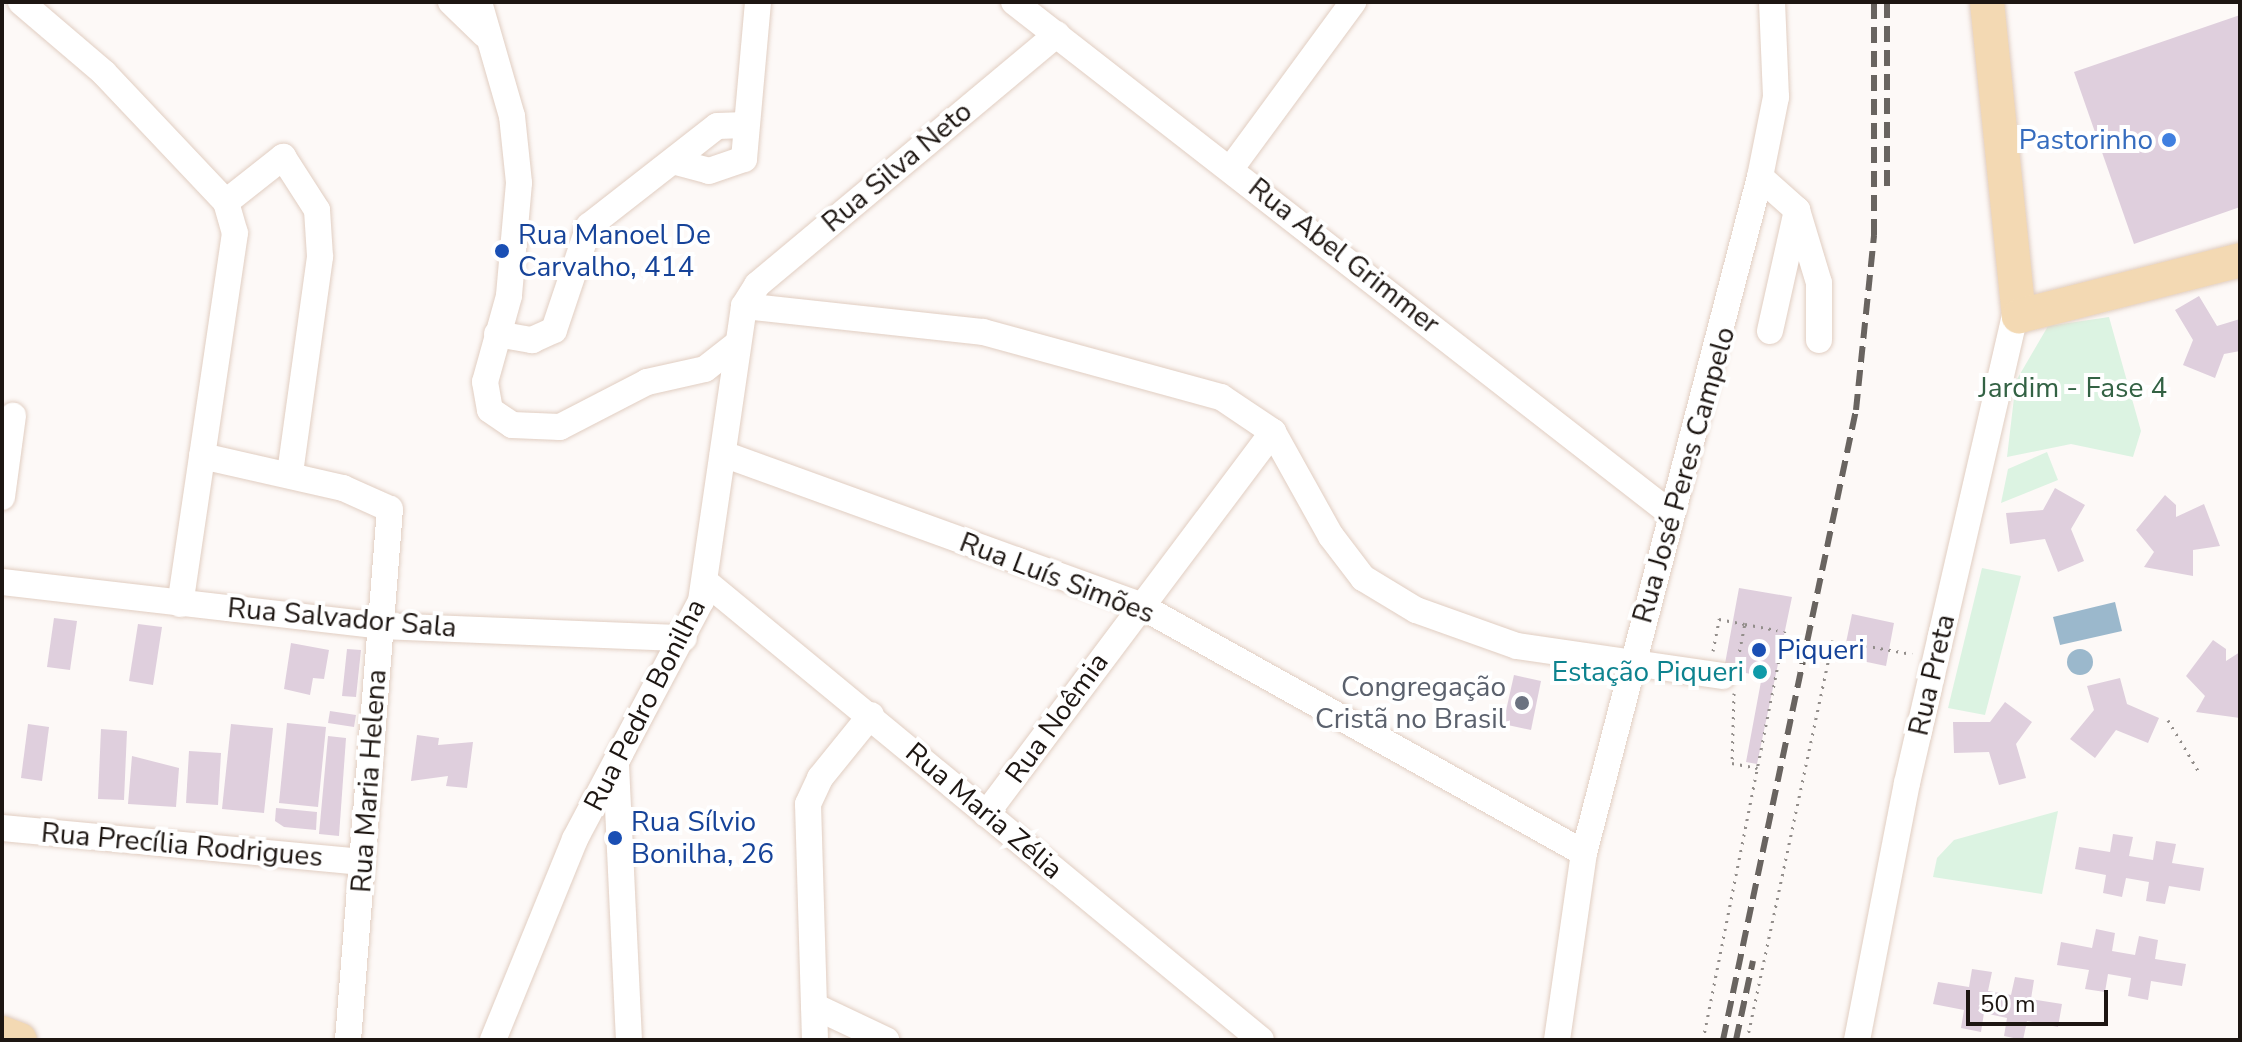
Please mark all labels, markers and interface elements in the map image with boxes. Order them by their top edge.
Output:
street label: Rua Silva Neto [815,95,979,239]
place label: Pastorinho [2019,123,2153,157]
marker: Pastorinho [2160,131,2178,149]
street label: Rua Abel Grimmer [1242,171,1446,341]
place label: Rua Manoel De Carvalho, 414 [518,218,711,284]
marker: Rua Manoel De Carvalho, 414 [493,242,511,260]
street label: Rua José Peres Campelo [1626,323,1742,627]
park label: Jardim - Fase 4 [1979,371,2167,405]
street label: Rua Luís Simões [955,525,1159,631]
street label: Rua Salvador Sala [226,591,458,645]
street label: Rua Pedro Bonilha [577,593,713,817]
street label: Rua Preta [1902,611,1962,739]
place label: Piqueri [1777,633,1865,667]
marker: Piqueri [1748,639,1770,661]
street label: Rua Noêmia [998,646,1116,790]
place label: Estação Piqueri [1552,655,1744,689]
marker: Estação Piqueri [1751,663,1769,681]
street label: Rua Maria Helena [344,668,394,894]
place label: Congregação Cristã no Brasil [1315,670,1506,736]
marker: Congregação Cristã no Brasil [1513,694,1531,712]
street label: Rua Maria Zélia [899,736,1069,886]
place label: Rua Sílvio Bonilha, 26 [631,805,774,871]
street label: Rua Precília Rodrigues [40,816,324,874]
marker: Rua Sílvio Bonilha, 26 [606,829,624,847]
scale bar [1970,974,2112,1024]
text: 50 m [1980,988,2036,1020]

